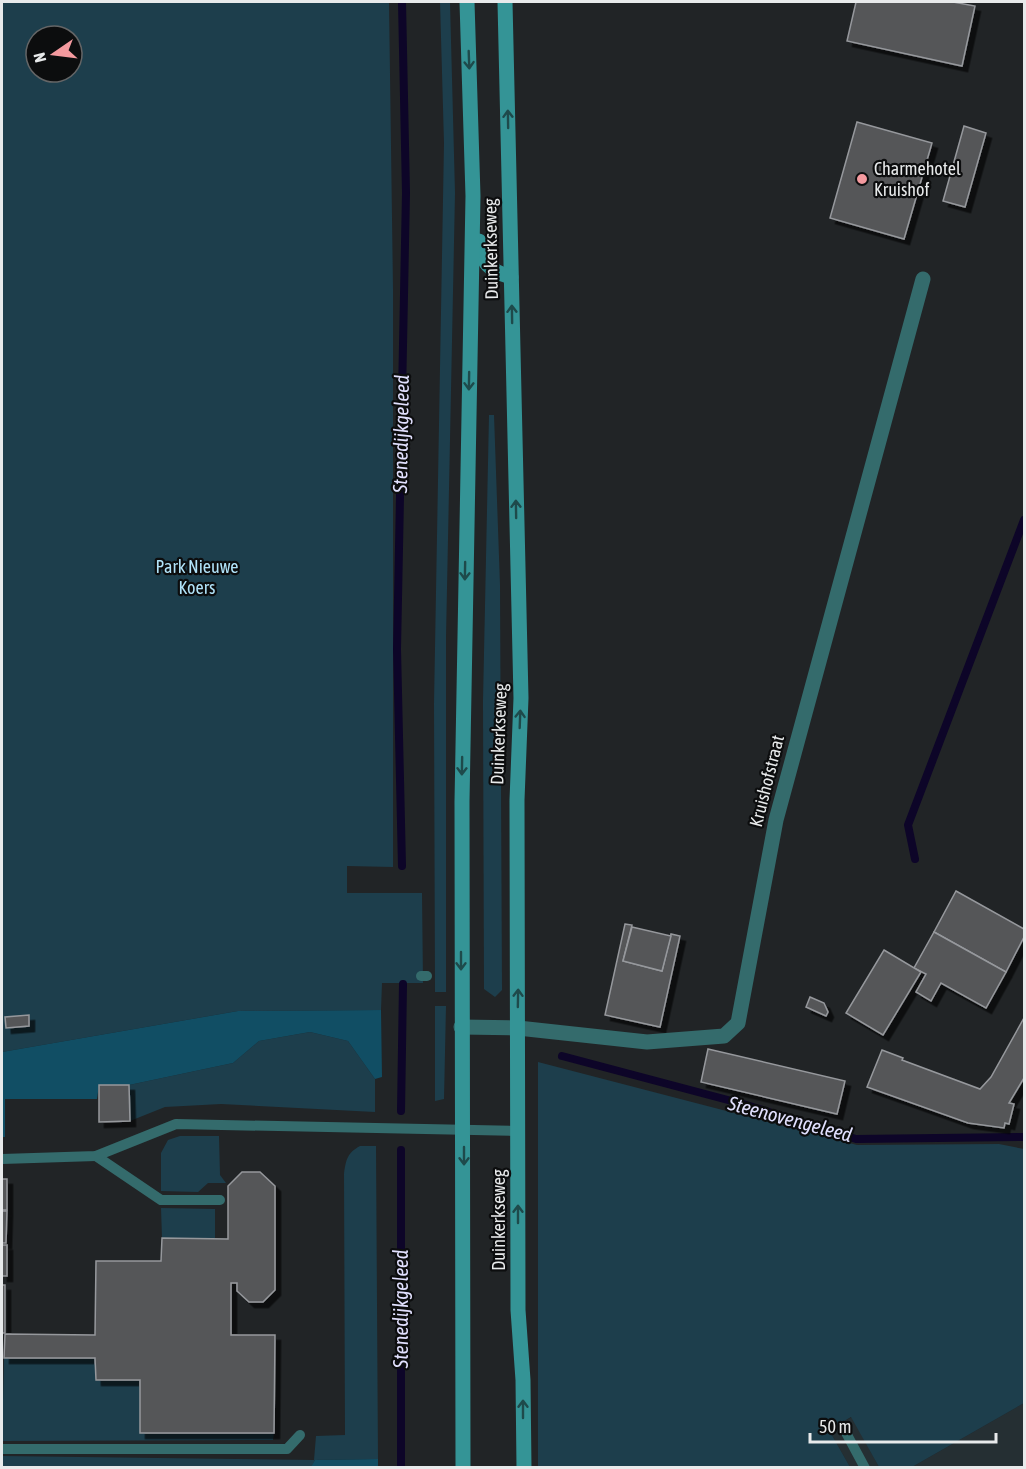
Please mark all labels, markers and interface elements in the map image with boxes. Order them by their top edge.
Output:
north arrow [24,24,84,84]
one-way arrow [463,49,474,69]
text: N [30,51,49,64]
one-way arrow [502,110,513,130]
place label: Charmehotel Kruishof [874,158,961,200]
marker: Charmehotel Kruishof [855,172,869,186]
street label: Duinkerkseweg [479,198,502,300]
one-way arrow [506,305,518,325]
one-way arrow [464,370,475,390]
water label: Stenedijkgeleed [388,374,413,494]
one-way arrow [511,500,522,520]
park label: Park Nieuwe Koers [156,556,238,598]
one-way arrow [459,560,471,580]
street label: Duinkerkseweg [486,683,511,785]
one-way arrow [514,710,525,730]
street label: Kruishofstraat [745,733,788,829]
one-way arrow [456,755,468,775]
one-way arrow [455,950,467,970]
one-way arrow [513,989,524,1009]
water label: Steenovengeleed [725,1091,855,1146]
one-way arrow [458,1145,470,1165]
street label: Duinkerkseweg [488,1169,509,1271]
one-way arrow [512,1205,524,1225]
water label: Stenedijkgeleed [389,1249,412,1369]
one-way arrow [517,1400,529,1420]
scale bar [810,1406,996,1444]
text: 50 m [819,1416,851,1437]

